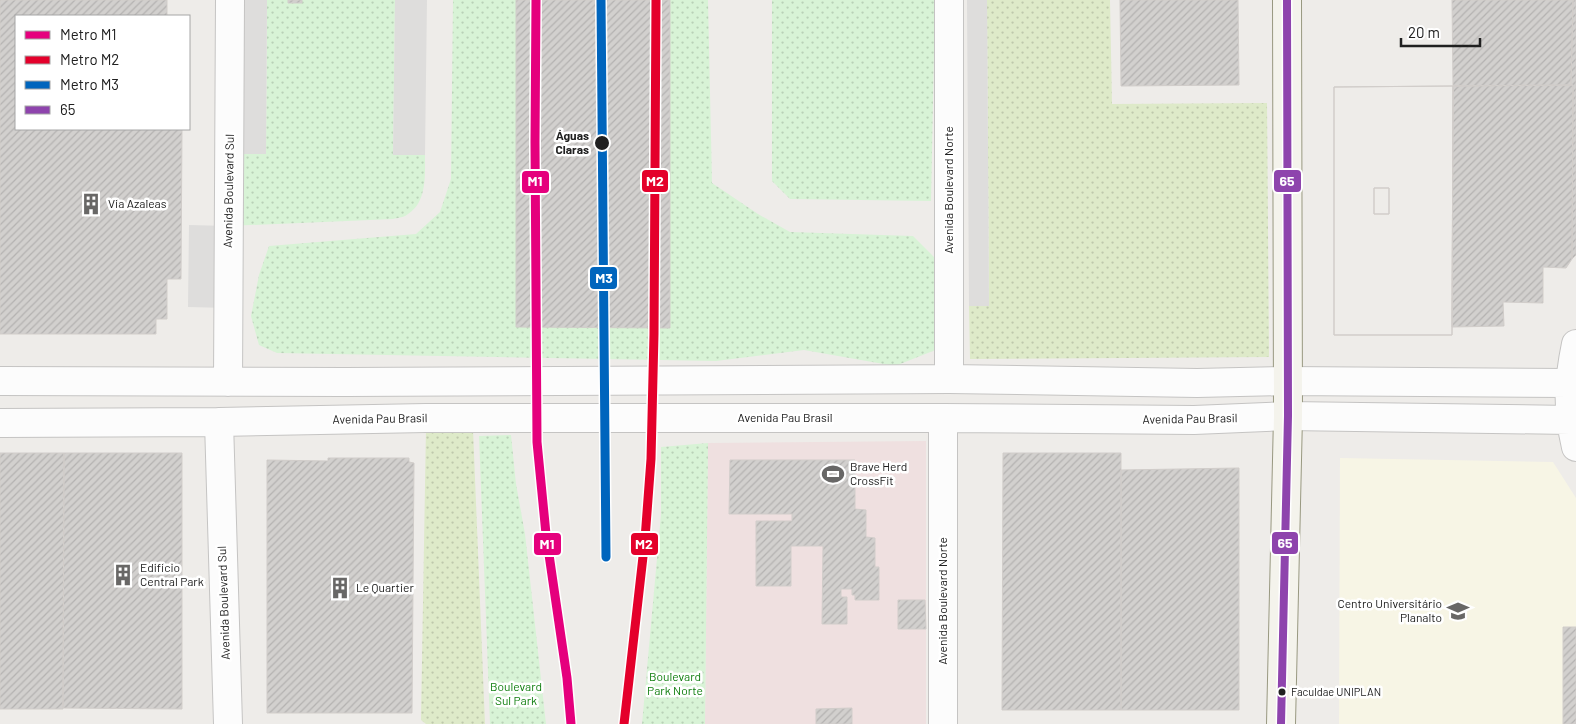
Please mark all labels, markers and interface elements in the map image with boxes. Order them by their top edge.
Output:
legend [15,15,190,130]
scale bar [1401,15,1480,47]
text: 20 m [1408,23,1440,41]
text: Metro M1 [60,25,117,43]
text: Metro M2 [60,50,119,68]
text: Metro M3 [60,75,119,93]
text: 65 [60,100,75,118]
street label: Avenida Boulevard Norte [941,126,955,254]
place label: Águas Claras [556,128,589,156]
street label: Avenida Boulevard Sul [220,134,236,248]
marker: Águas Claras [593,134,611,152]
line badge: M2 [641,169,669,193]
line badge: 65 [1273,169,1302,193]
line badge: M1 [521,170,550,194]
text: M1 [528,172,543,189]
text: M2 [646,172,664,189]
text: 65 [1279,172,1295,189]
building icon: Via Azaleas [78,191,104,217]
place label: Via Azaleas [108,196,167,210]
line badge: M3 [589,266,618,290]
text: M3 [595,269,613,286]
street label: Avenida Pau Brasil [332,410,428,426]
street label: Avenida Pau Brasil [737,410,833,424]
street label: Avenida Pau Brasil [1142,410,1238,426]
place label: Brave Herd CrossFit [850,459,907,487]
sports icon: Brave Herd CrossFit [820,461,846,487]
line badge: 65 [1271,531,1299,555]
line badge: M1 [533,532,562,556]
line badge: M2 [630,532,659,556]
text: 65 [1277,534,1293,551]
text: M1 [540,535,555,552]
text: M2 [635,535,653,552]
street label: Avenida Boulevard Norte [935,537,949,665]
street label: Avenida Boulevard Sul [214,546,232,660]
place label: Edificio Central Park [140,560,204,588]
building icon: Edificio Central Park [110,562,136,588]
building icon: Le Quartier [327,575,353,601]
place label: Le Quartier [356,580,414,594]
place label: Centro Universitário Planalto [1337,596,1442,624]
school or university icon: Centro Universitário Planalto [1445,598,1471,624]
park label: Boulevard Park Norte [647,669,703,697]
park label: Boulevard Sul Park [490,679,542,707]
place label: Faculdae UNIPLAN [1291,685,1381,698]
marker: Faculdae UNIPLAN [1277,687,1287,697]

